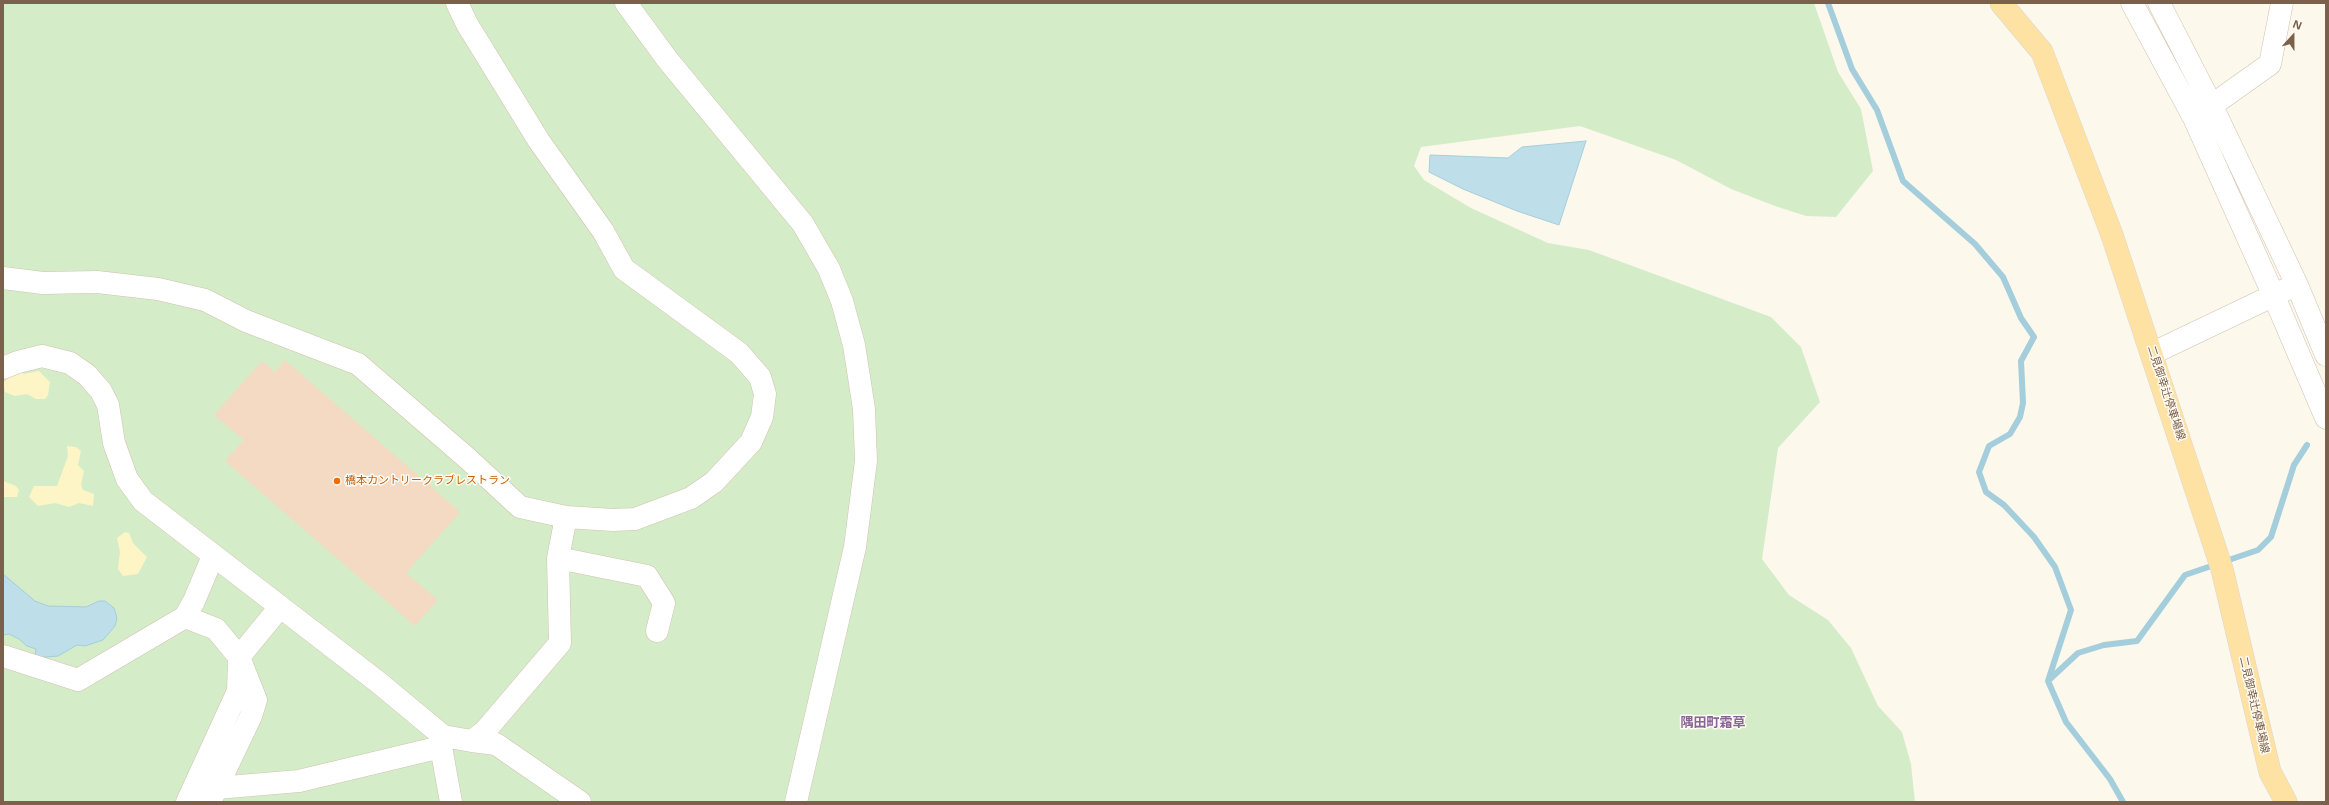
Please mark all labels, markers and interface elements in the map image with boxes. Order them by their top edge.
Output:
north arrow [2273,16,2313,56]
text: N [2291,16,2304,33]
street label: 二見御幸辻停車場線 [2144,344,2188,442]
place label: 橋本カントリークラブレストラン [345,474,510,488]
marker: 橋本カントリークラブレストラン [332,476,342,486]
street label: 二見御幸辻停車場線 [2236,655,2272,755]
district label: 隅田町霜草 [1681,715,1745,731]

